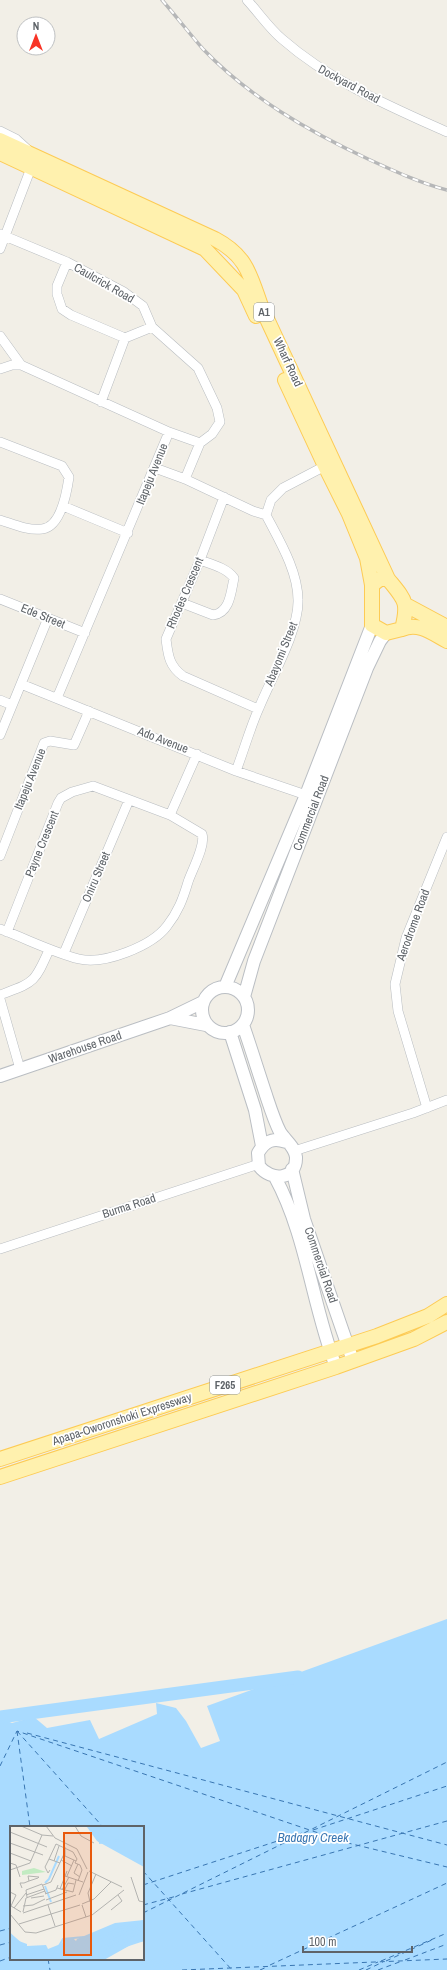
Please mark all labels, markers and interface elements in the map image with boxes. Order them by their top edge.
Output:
north arrow [16,16,56,56]
text: N [33,19,39,33]
street label: Dockyard Road [315,61,383,107]
street label: Caulcrick Road [71,259,137,307]
road number: A1 [254,303,274,321]
street label: Wharf Road [270,335,306,389]
street label: Itapeju Avenue [132,441,172,507]
street label: Rhodes Crescent [163,555,207,631]
street label: Ede Street [18,600,68,632]
street label: Abayomi Street [261,619,301,689]
street label: Ado Avenue [134,723,191,757]
street label: Itapeju Avenue [10,746,50,812]
street label: Commercial Road [289,773,333,853]
street label: Payne Crescent [21,808,63,879]
street label: Oniru Street [78,849,114,905]
street label: Aerodrome Road [392,887,433,964]
street label: Warehouse Road [46,1027,124,1067]
street label: Burma Road [100,1190,158,1222]
street label: Commercial Road [301,1225,341,1305]
road number: F265 [210,1376,240,1394]
street label: Apapa-Oworonshoki Expressway [49,1389,194,1449]
inset map [10,1826,144,1960]
water label: Badagry Creek [277,1829,349,1846]
scale bar [303,1928,412,1954]
text: 100 m [309,1934,336,1950]

